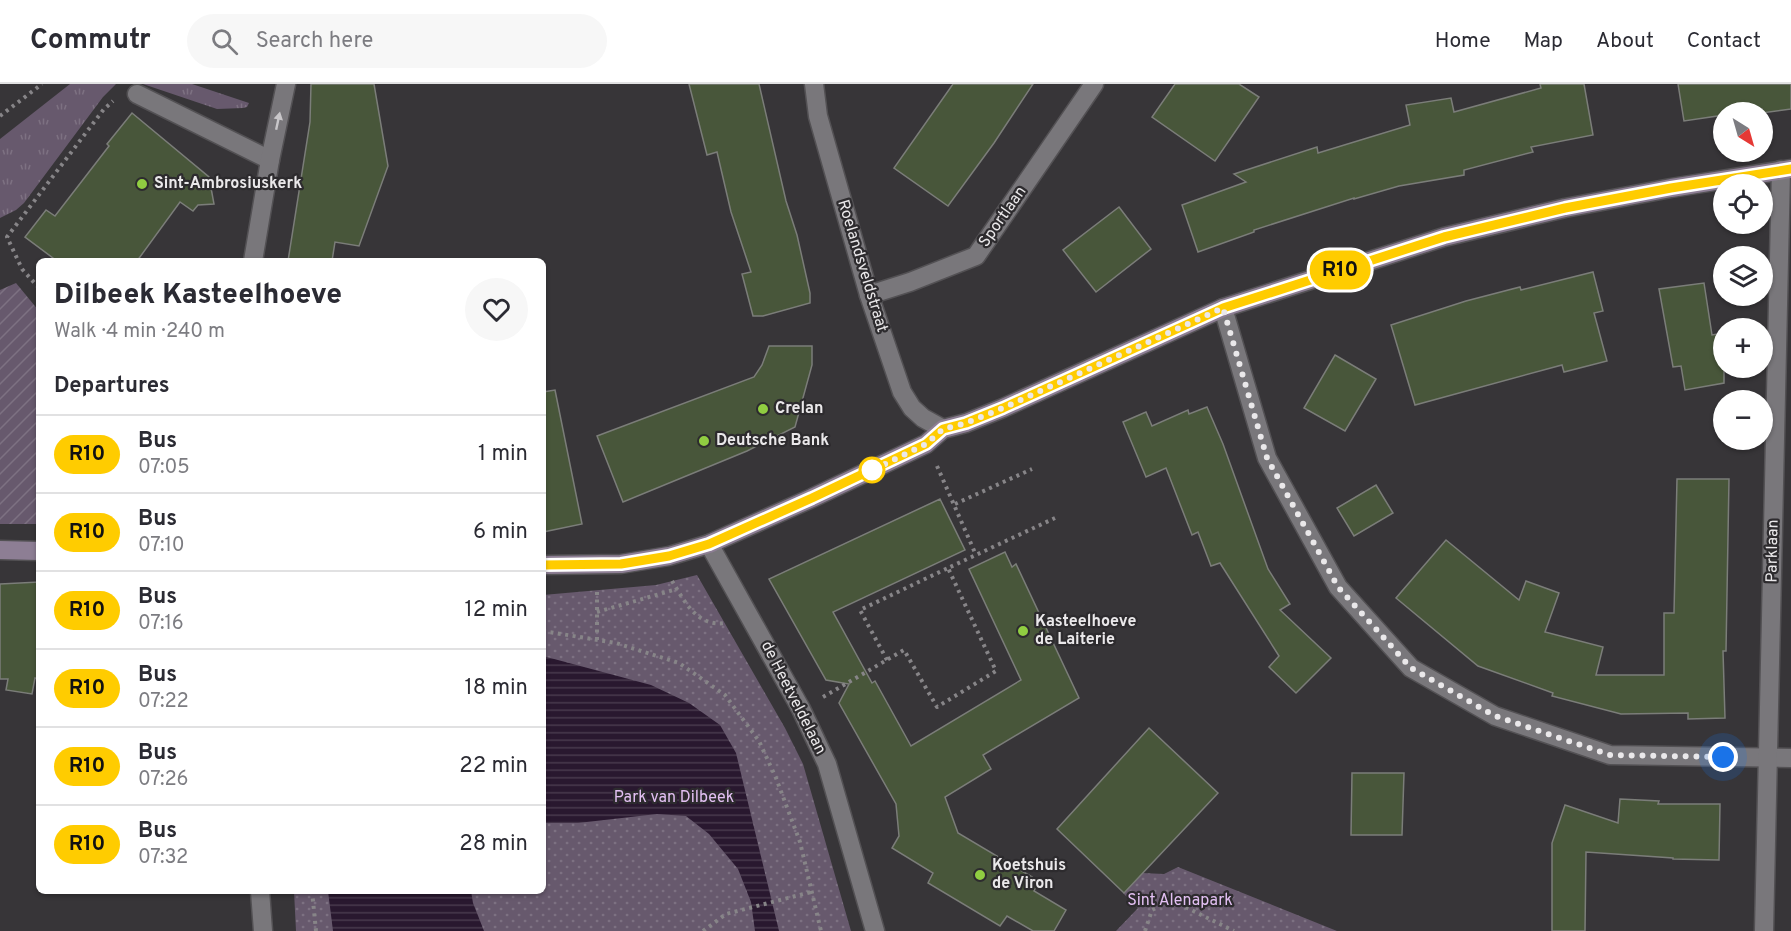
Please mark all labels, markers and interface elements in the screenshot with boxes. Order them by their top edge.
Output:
search box [187,14,607,68]
text: Commutr [30,23,151,59]
icon: search [208,25,241,58]
text: Search here [256,28,373,55]
text: Home [1435,28,1491,55]
text: Map [1524,28,1563,55]
text: About [1596,28,1654,55]
text: Contact [1687,28,1761,55]
north arrow [1713,102,1773,162]
map controls [1713,102,1773,450]
one-way arrow [274,111,283,130]
place label: Sint-Ambrosiuskerk [154,174,302,194]
button: locate [1713,174,1773,234]
marker: Sint-Ambrosiuskerk [135,177,149,191]
street label: Sportlaan [975,182,1031,252]
street label: Roelandsveldstraat [832,197,892,335]
button: layers [1713,246,1773,306]
line badge: R10 [1306,250,1374,290]
text: R10 [1322,257,1358,284]
text: Dilbeek Kasteelhoeve [54,278,342,314]
button: heart [465,278,528,341]
button: + [1713,318,1773,378]
text: Walk · 4 min · 240 m [54,319,225,345]
text: Departures [54,373,170,400]
button: − [1713,390,1773,450]
place label: Crelan [775,399,824,419]
marker: Crelan [756,402,770,416]
text: Bus [138,428,177,455]
place label: Deutsche Bank [716,431,829,451]
marker: Deutsche Bank [697,434,711,448]
text: R10 [69,441,105,468]
text: 1 min [478,441,528,468]
text: 07:05 [138,455,190,481]
unlabelled marker [859,457,885,483]
text: Bus [138,506,177,533]
text: R10 [69,519,105,546]
text: 6 min [473,519,528,546]
street label: Parklaan [1762,519,1784,583]
text: 07:10 [138,533,185,559]
text: Bus [138,584,177,611]
text: R10 [69,597,105,624]
text: 12 min [465,597,528,624]
text: 07:16 [138,611,184,637]
place label: Kasteelhoeve de Laiterie [1035,612,1136,650]
marker: Kasteelhoeve de Laiterie [1016,624,1030,638]
street label: de Heetveldelaan [756,638,830,758]
text: Bus [138,662,177,689]
text: R10 [69,675,105,702]
text: 18 min [465,675,528,702]
text: 07:22 [138,689,189,715]
text: Bus [138,740,177,767]
your location [1708,742,1738,772]
text: R10 [69,753,105,780]
text: 22 min [459,753,528,780]
text: 07:26 [138,767,189,793]
park label: Park van Dilbeek [614,788,734,808]
text: Bus [138,818,177,845]
text: R10 [69,831,105,858]
text: 28 min [459,831,528,858]
text: 07:32 [138,845,188,871]
place label: Koetshuis de Viron [992,856,1066,894]
marker: Koetshuis de Viron [973,868,987,882]
park label: Sint Alenapark [1127,891,1233,911]

